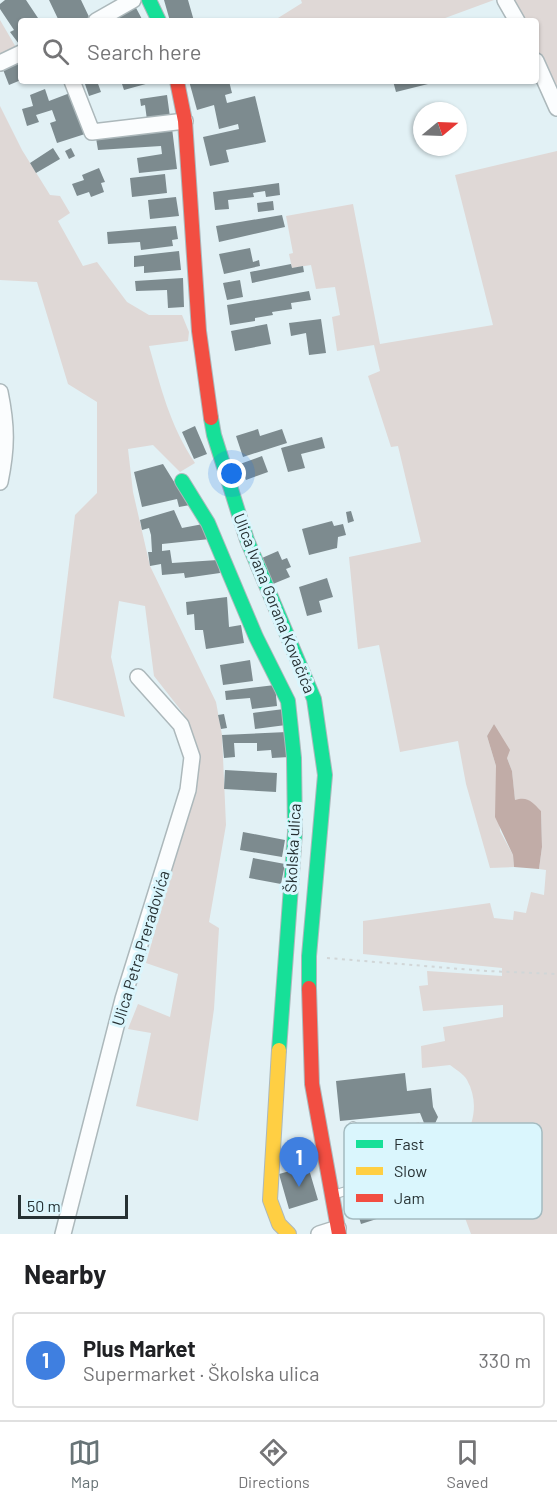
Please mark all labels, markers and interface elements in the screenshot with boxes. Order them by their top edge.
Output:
search box [18,18,539,84]
icon: search [39,35,72,68]
text: Search here [87,38,201,64]
north arrow [413,102,467,156]
your location [217,459,246,488]
street label: Ulica Ivana Gorana Kovačića [230,510,320,696]
street label: Školska ulica [280,803,304,893]
street label: Ulica Petra Preradovića [107,868,173,1028]
legend [344,1123,542,1219]
text: Fast [394,1134,424,1153]
pin: 1 [280,1138,318,1187]
text: Slow [394,1161,427,1180]
text: Jam [394,1188,425,1207]
scale bar [18,1192,128,1220]
text: 50 m [27,1196,61,1215]
text: Nearby [24,1258,106,1289]
text: Plus Market [83,1335,196,1361]
text: 1 [42,1348,49,1372]
text: 330 m [479,1348,531,1372]
text: Supermarket · Školska ulica [83,1361,319,1385]
tab: Map [68,1436,101,1491]
tab: Directions [238,1436,310,1491]
tab: Saved [447,1436,489,1491]

